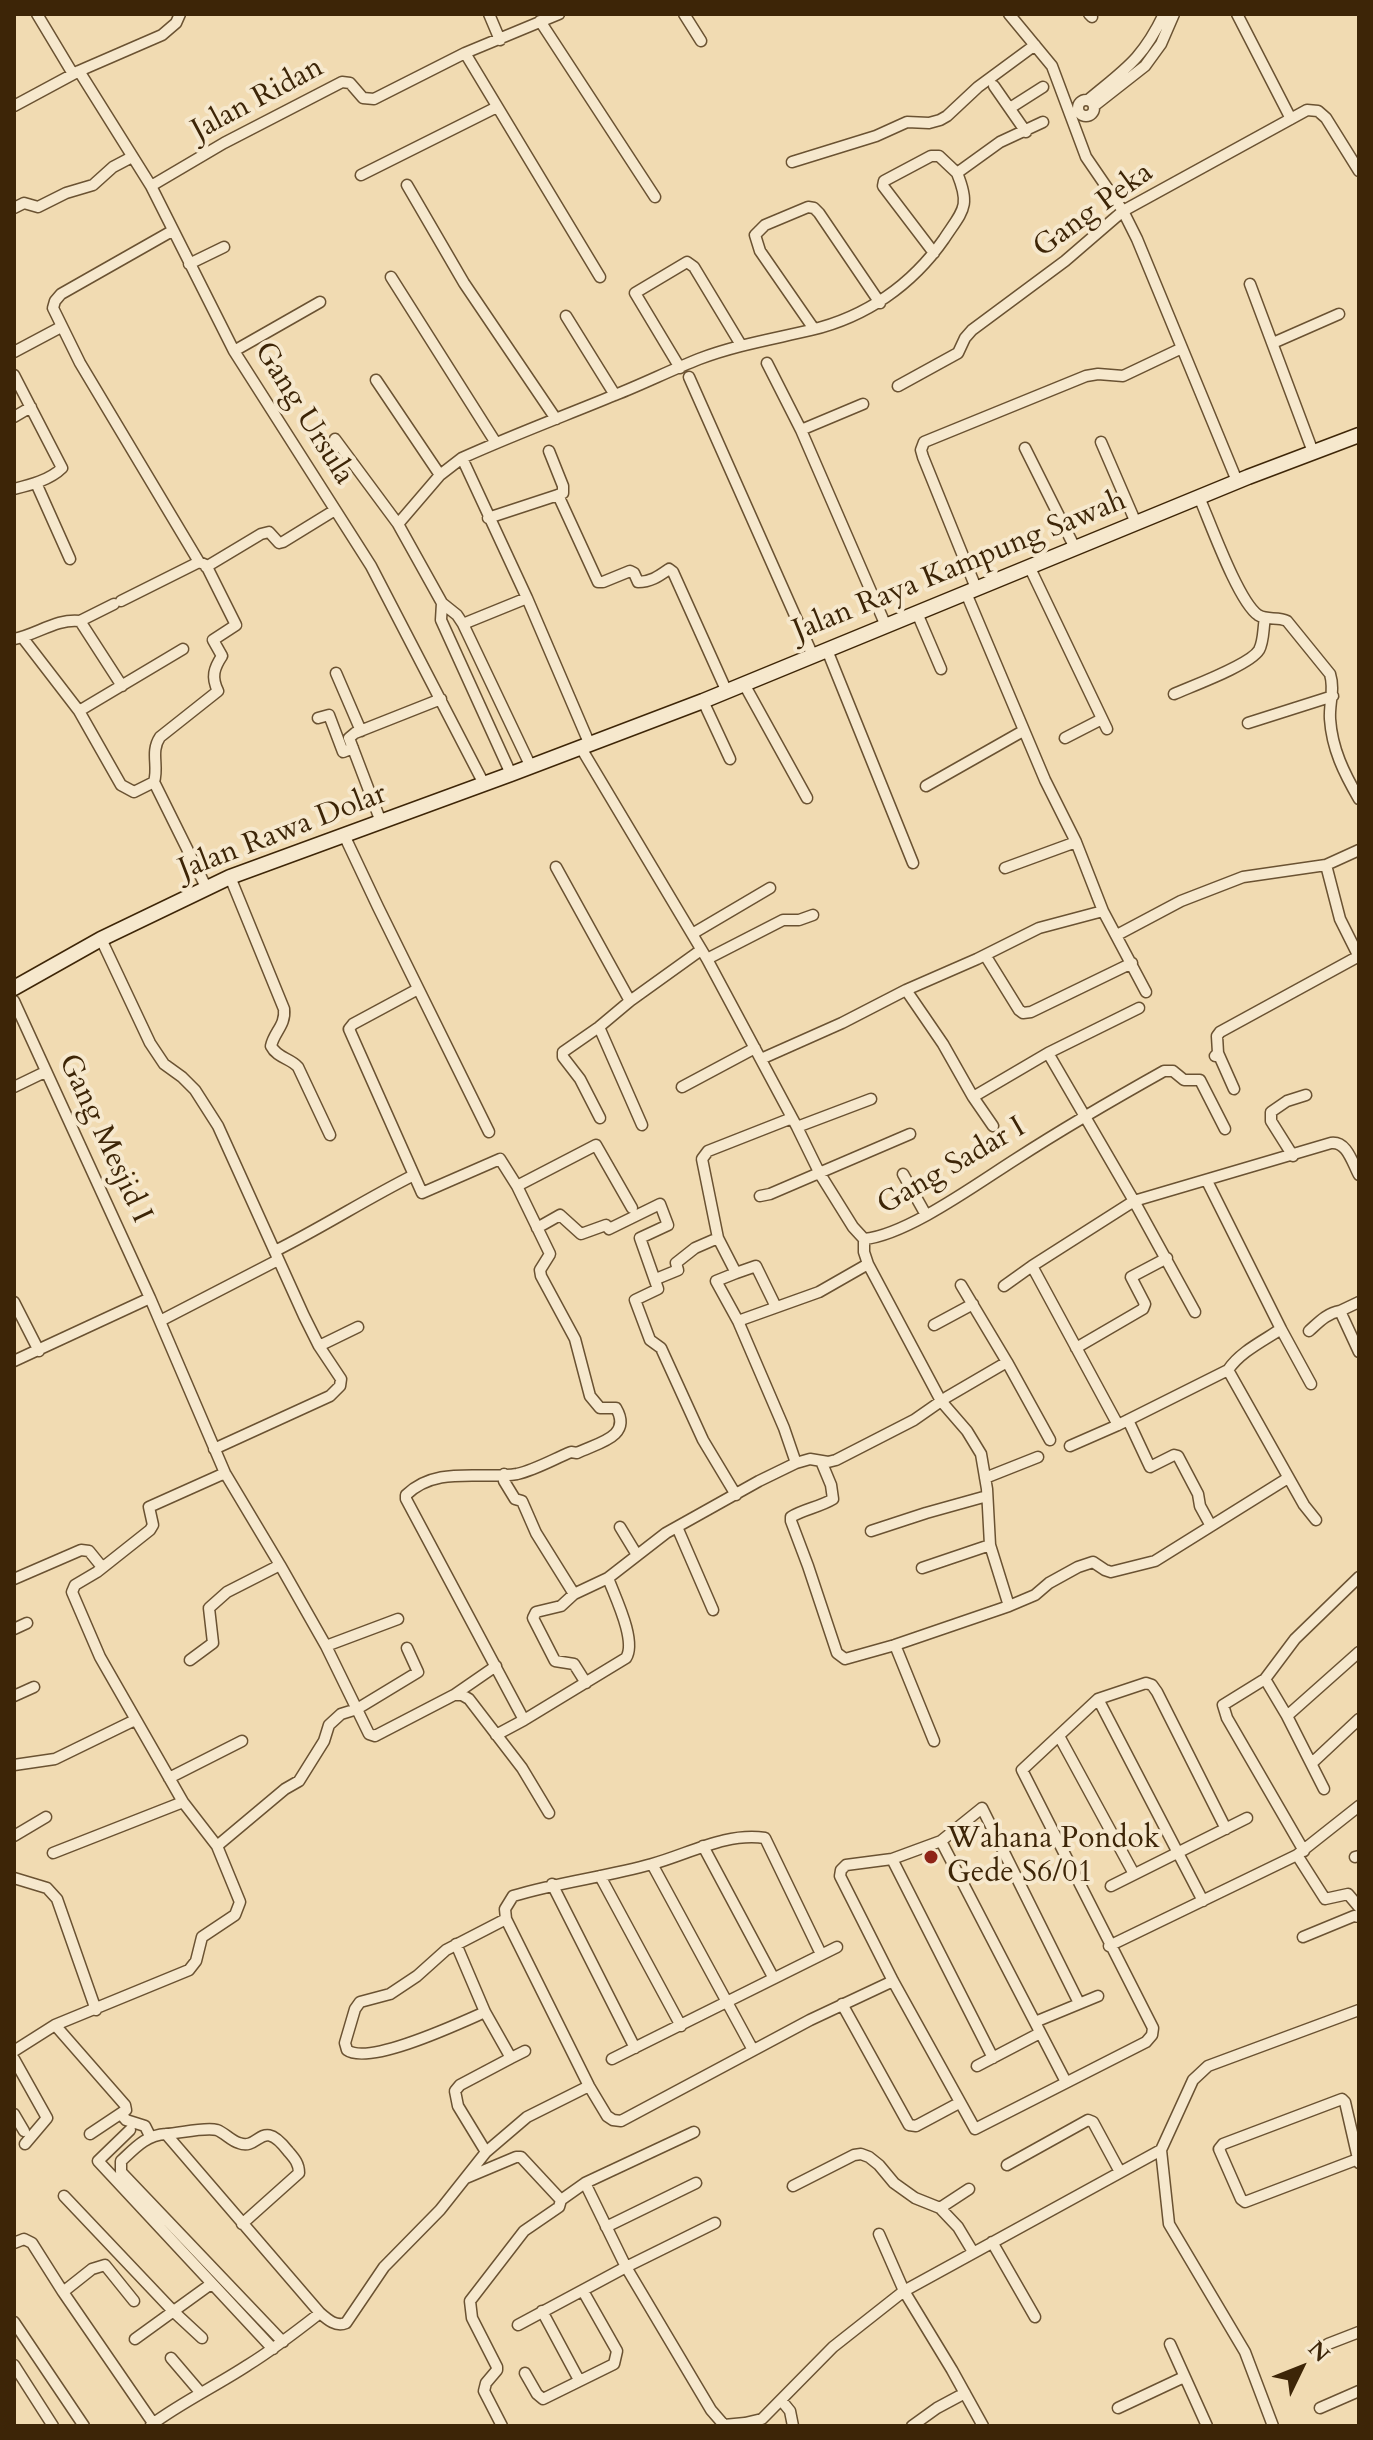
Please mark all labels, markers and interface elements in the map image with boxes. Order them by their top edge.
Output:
street label: Jalan Ridan [186,50,330,150]
street label: Gang Peka [1027,156,1161,266]
street label: Gang Ursula [245,336,361,492]
street label: Jalan Raya Kampung Sawah [788,484,1132,650]
street label: Jalan Rawa Dolar [174,777,392,889]
street label: Gang Mesjid I [49,1049,159,1229]
street label: Gang Sadar I [872,1110,1032,1224]
place label: Wahana Pondok Gede S6/01 [947,1822,1160,1892]
marker: Wahana Pondok Gede S6/01 [922,1848,940,1866]
north arrow [1261,2328,1341,2408]
text: N [1301,2334,1336,2369]

